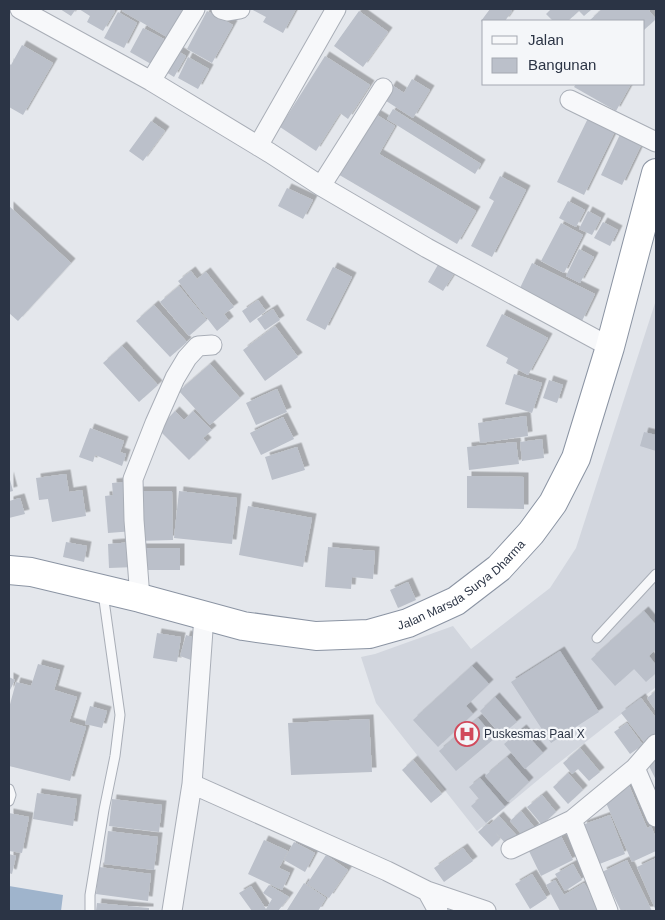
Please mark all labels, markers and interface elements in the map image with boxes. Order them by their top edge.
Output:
legend [482,20,645,85]
text: Jalan [528,31,564,48]
text: Bangunan [528,56,596,73]
street label: Jalan Marsda Surya Dharma [396,537,528,633]
hospital icon: Puskesmas Paal X [454,721,480,747]
place label: Puskesmas Paal X [484,727,585,741]

